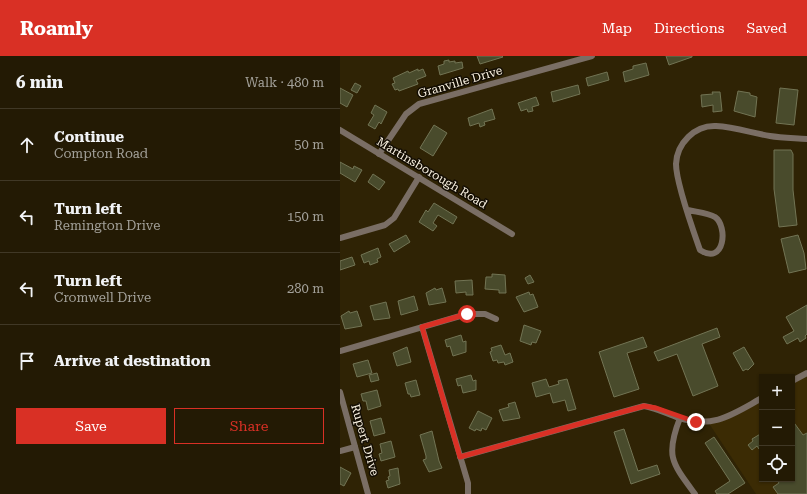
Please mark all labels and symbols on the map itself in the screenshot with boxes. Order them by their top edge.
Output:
street label: Granville Drive [416,63,504,101]
street label: Martinsborough Road [374,134,490,212]
route start [458,305,476,323]
street label: Rupert Drive [348,403,382,478]
route end [687,413,705,431]

